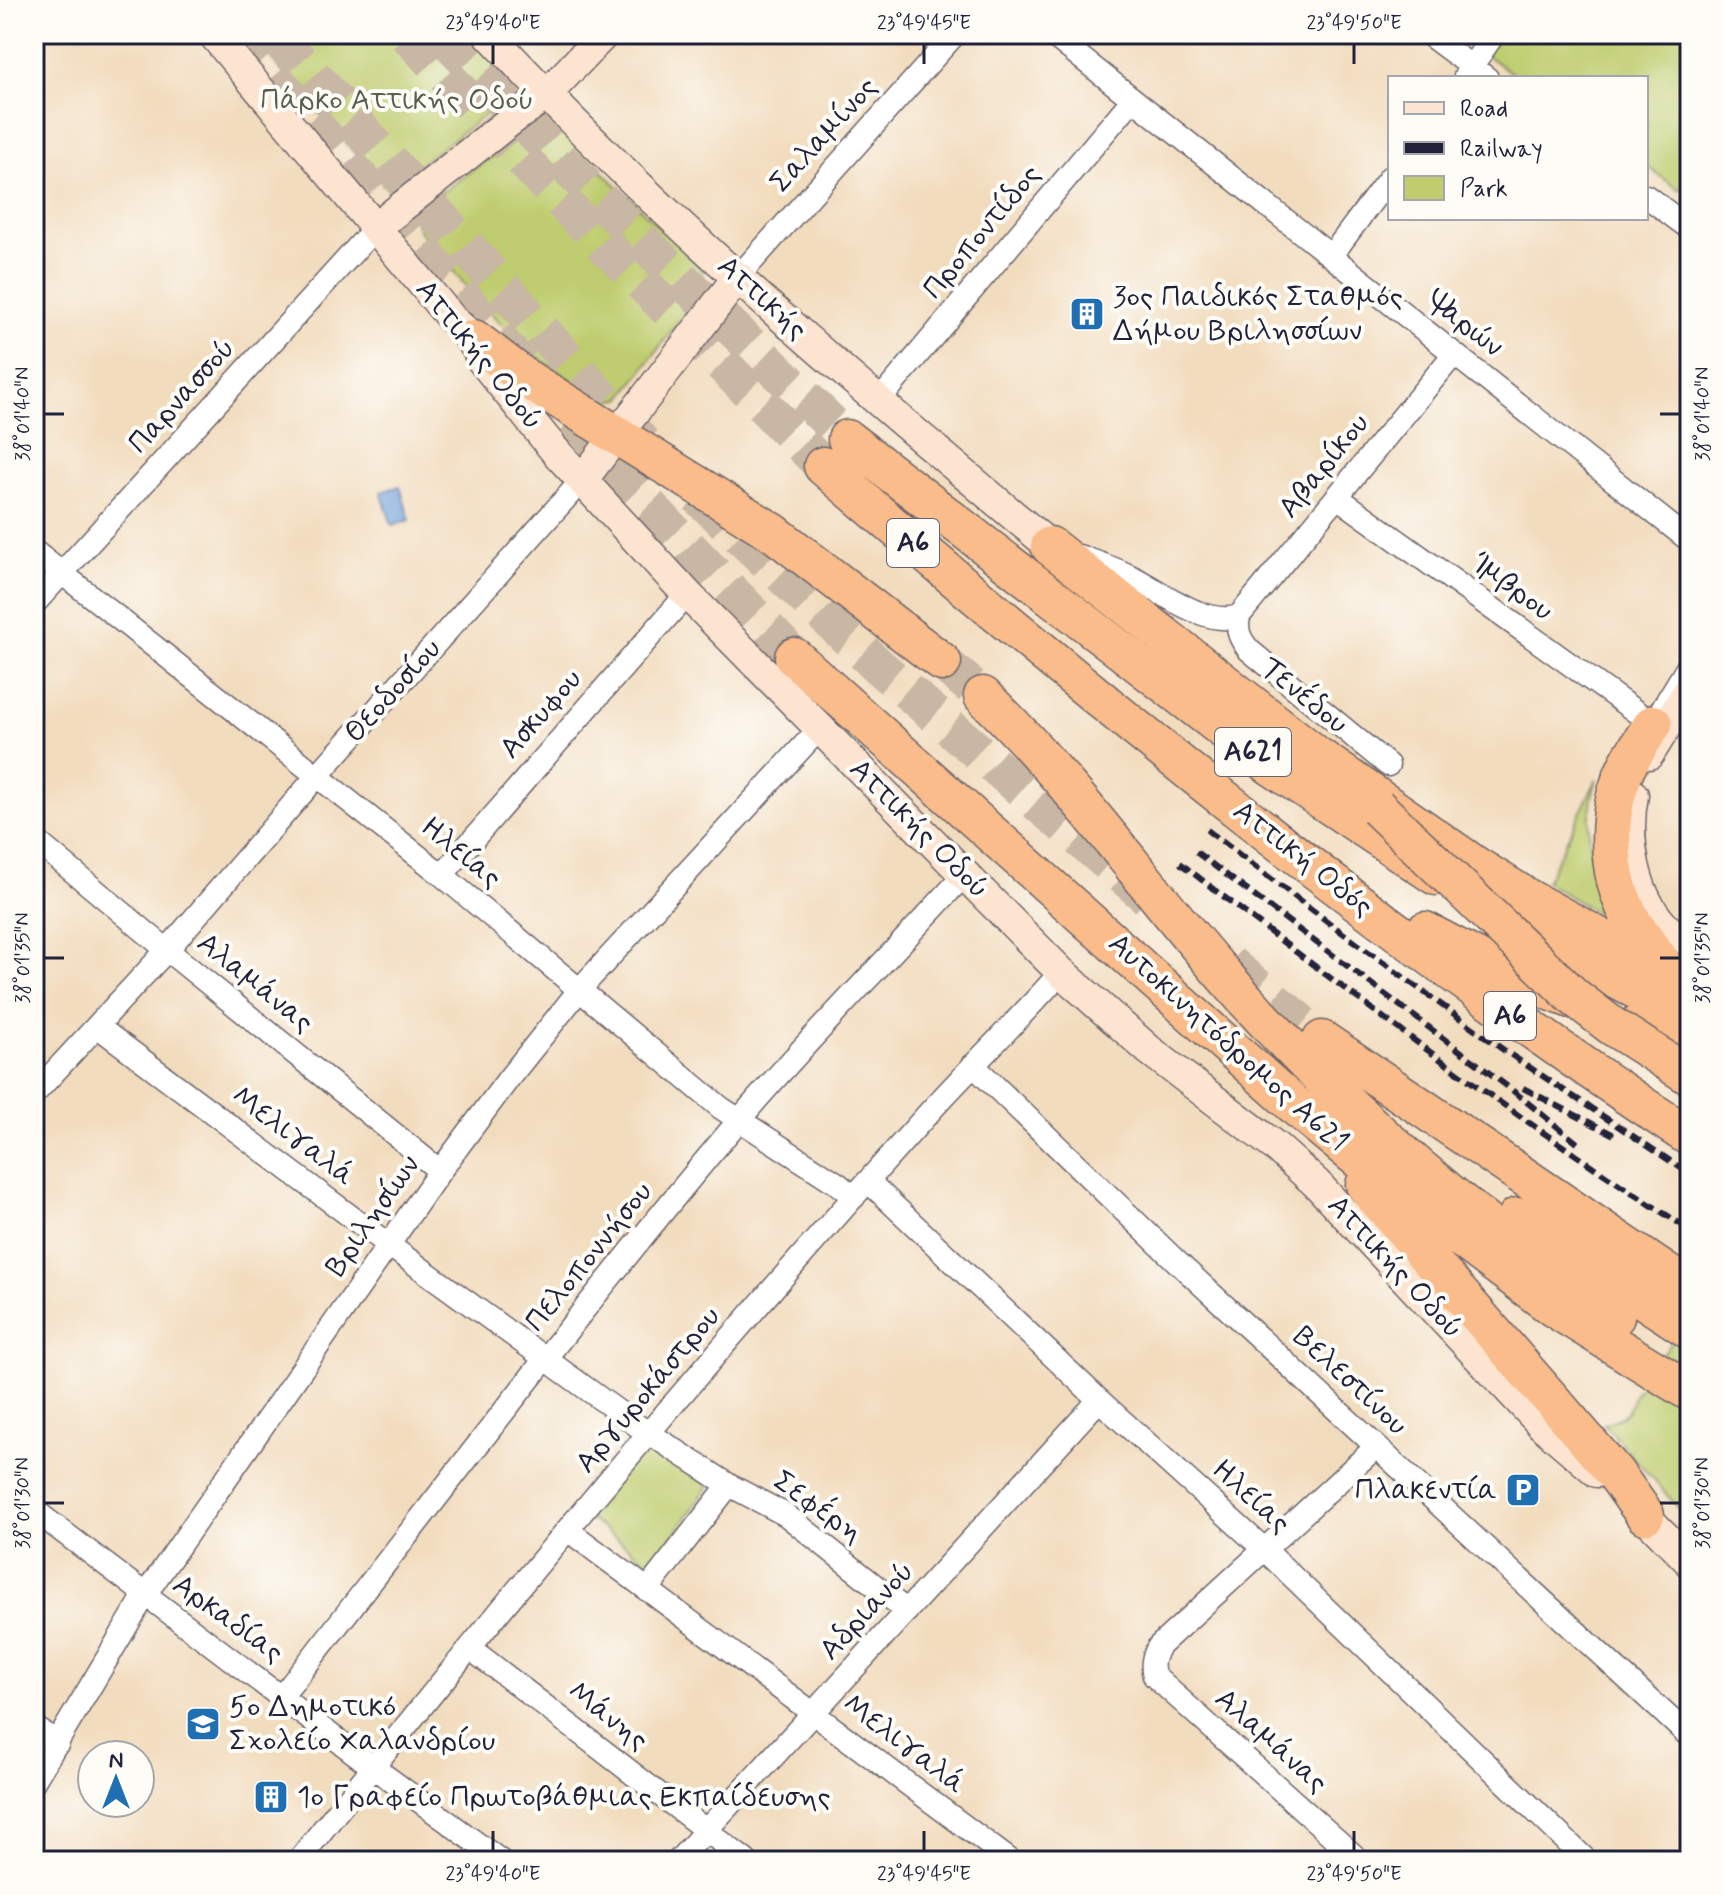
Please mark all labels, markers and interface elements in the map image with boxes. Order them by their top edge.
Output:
text: 23°49'40"E [446,10,540,37]
text: 23°49'45"E [877,10,971,37]
text: 23°49'50"E [1306,10,1402,37]
street label: Σαλαμίνος [762,69,886,201]
legend [1388,76,1648,220]
park label: Πάρκο Αττικής Οδού [260,81,534,120]
text: Road [1460,94,1508,125]
text: Railway [1460,134,1543,165]
street label: Προποντίδος [914,156,1050,308]
text: Park [1460,174,1508,205]
street label: Αττικής [709,247,815,349]
street label: Αττικής Οδού [406,272,552,438]
place label: 3ος Παιδικός Σταθμός Δήμου Βριλησσίων [1113,278,1403,351]
street label: Ψαρών [1418,281,1511,366]
building icon: 3ος Παιδικός Σταθμός Δήμου Βριλησσίων [1068,295,1106,333]
street label: Παρνασσού [120,330,244,462]
text: 38°01'40"N [10,367,37,461]
text: 38°01'40"N [1690,367,1717,461]
street label: Αβαρίκου [1270,405,1378,527]
road number: Α6 [887,519,939,567]
street label: Ίμβρου [1463,544,1561,630]
street label: Θεοδοσίου [336,630,450,752]
street label: Τενέδου [1252,649,1356,743]
street label: Ασκυφου [491,661,591,767]
road number: Α621 [1215,728,1291,776]
street label: Αττικής Οδού [841,751,997,907]
street label: Αττική Οδός [1225,792,1381,926]
street label: Ηλείας [412,808,510,898]
text: 38°01'35"N [10,912,37,1004]
text: 38°01'35"N [1690,912,1717,1004]
street label: Αλαμάνας [189,924,321,1042]
street label: Αυτοκινητόδρομος Α621 [1100,925,1356,1161]
road number: Α6 [1484,992,1536,1040]
street label: Μελιγαλά [224,1077,363,1195]
street label: Βριλησίων [317,1147,429,1285]
street label: Πελοποννήσου [516,1174,662,1340]
street label: Αττικής Οδού [1318,1187,1472,1347]
street label: Αργυροκάστρου [567,1298,729,1482]
street label: Βελεστίνου [1284,1318,1416,1444]
street label: Ηλείας [1203,1451,1299,1543]
text: 38°01'30"N [10,1457,37,1549]
text: 38°01'30"N [1690,1457,1717,1549]
street label: Σεφέρη [765,1462,871,1552]
place label: Πλακεντία [1355,1471,1497,1510]
parking icon: Πλακεντία [1504,1471,1542,1509]
street label: Αδριανού [811,1553,923,1669]
street label: Αρκαδίας [165,1566,291,1672]
street label: Μάνης [560,1672,656,1760]
street label: Αλαμάνας [1206,1680,1336,1802]
street label: Μελιγαλά [835,1685,974,1803]
place label: 5ο Δημοτικό Σχολείο Χαλανδρίου [229,1688,495,1761]
school or university icon: 5ο Δημοτικό Σχολείο Χαλανδρίου [184,1705,222,1743]
north arrow [76,1739,156,1819]
text: N [109,1747,123,1775]
building icon: 1ο Γραφείο Πρωτοβάθμιας Εκπαίδευσης [252,1778,290,1816]
place label: 1ο Γραφείο Πρωτοβάθμιας Εκπαίδευσης [297,1778,831,1817]
text: 23°49'40"E [446,1861,540,1888]
text: 23°49'45"E [877,1861,971,1888]
text: 23°49'50"E [1306,1861,1402,1888]

